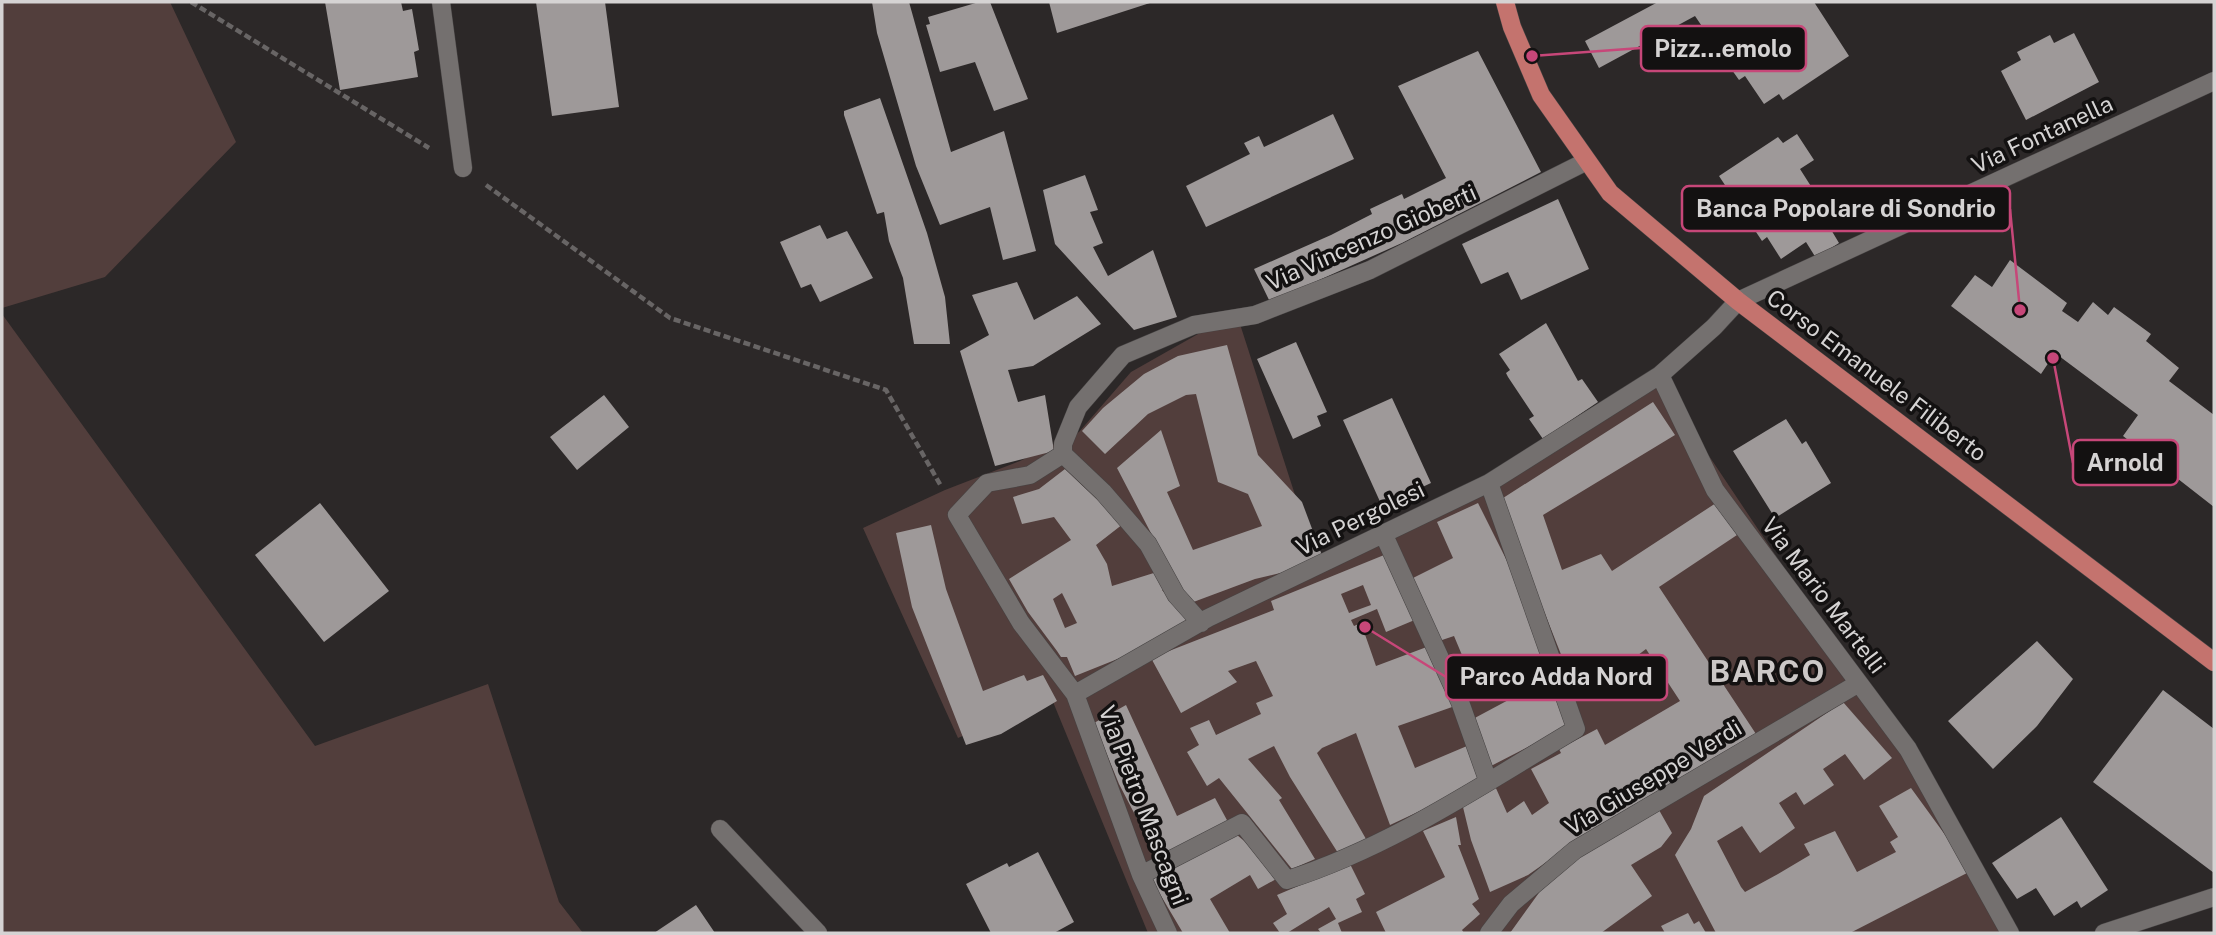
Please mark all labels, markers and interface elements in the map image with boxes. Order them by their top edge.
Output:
callout: Pizz...emolo [1641,26,1806,71]
text: Pizz...emolo [1654,34,1792,62]
street label: Via Fontanella [1967,90,2117,178]
street label: Via Vincenzo Gioberti [1262,178,1480,296]
callout: Banca Popolare di Sondrio [1682,186,2010,231]
text: Banca Popolare di Sondrio [1696,194,1996,222]
street label: Corso Emanuele Filiberto [1762,284,1992,466]
callout: Arnold [2073,440,2178,485]
text: Arnold [2086,448,2164,476]
street label: Via Pergolesi [1292,475,1428,561]
street label: Via Mario Martelli [1757,512,1891,678]
district label: BARCO [1710,653,1826,689]
callout: Parco Adda Nord [1446,655,1667,700]
text: Parco Adda Nord [1460,662,1652,690]
street label: Via Pietro Mascagni [1094,701,1194,909]
street label: Via Giuseppe Verdi [1560,714,1746,840]

